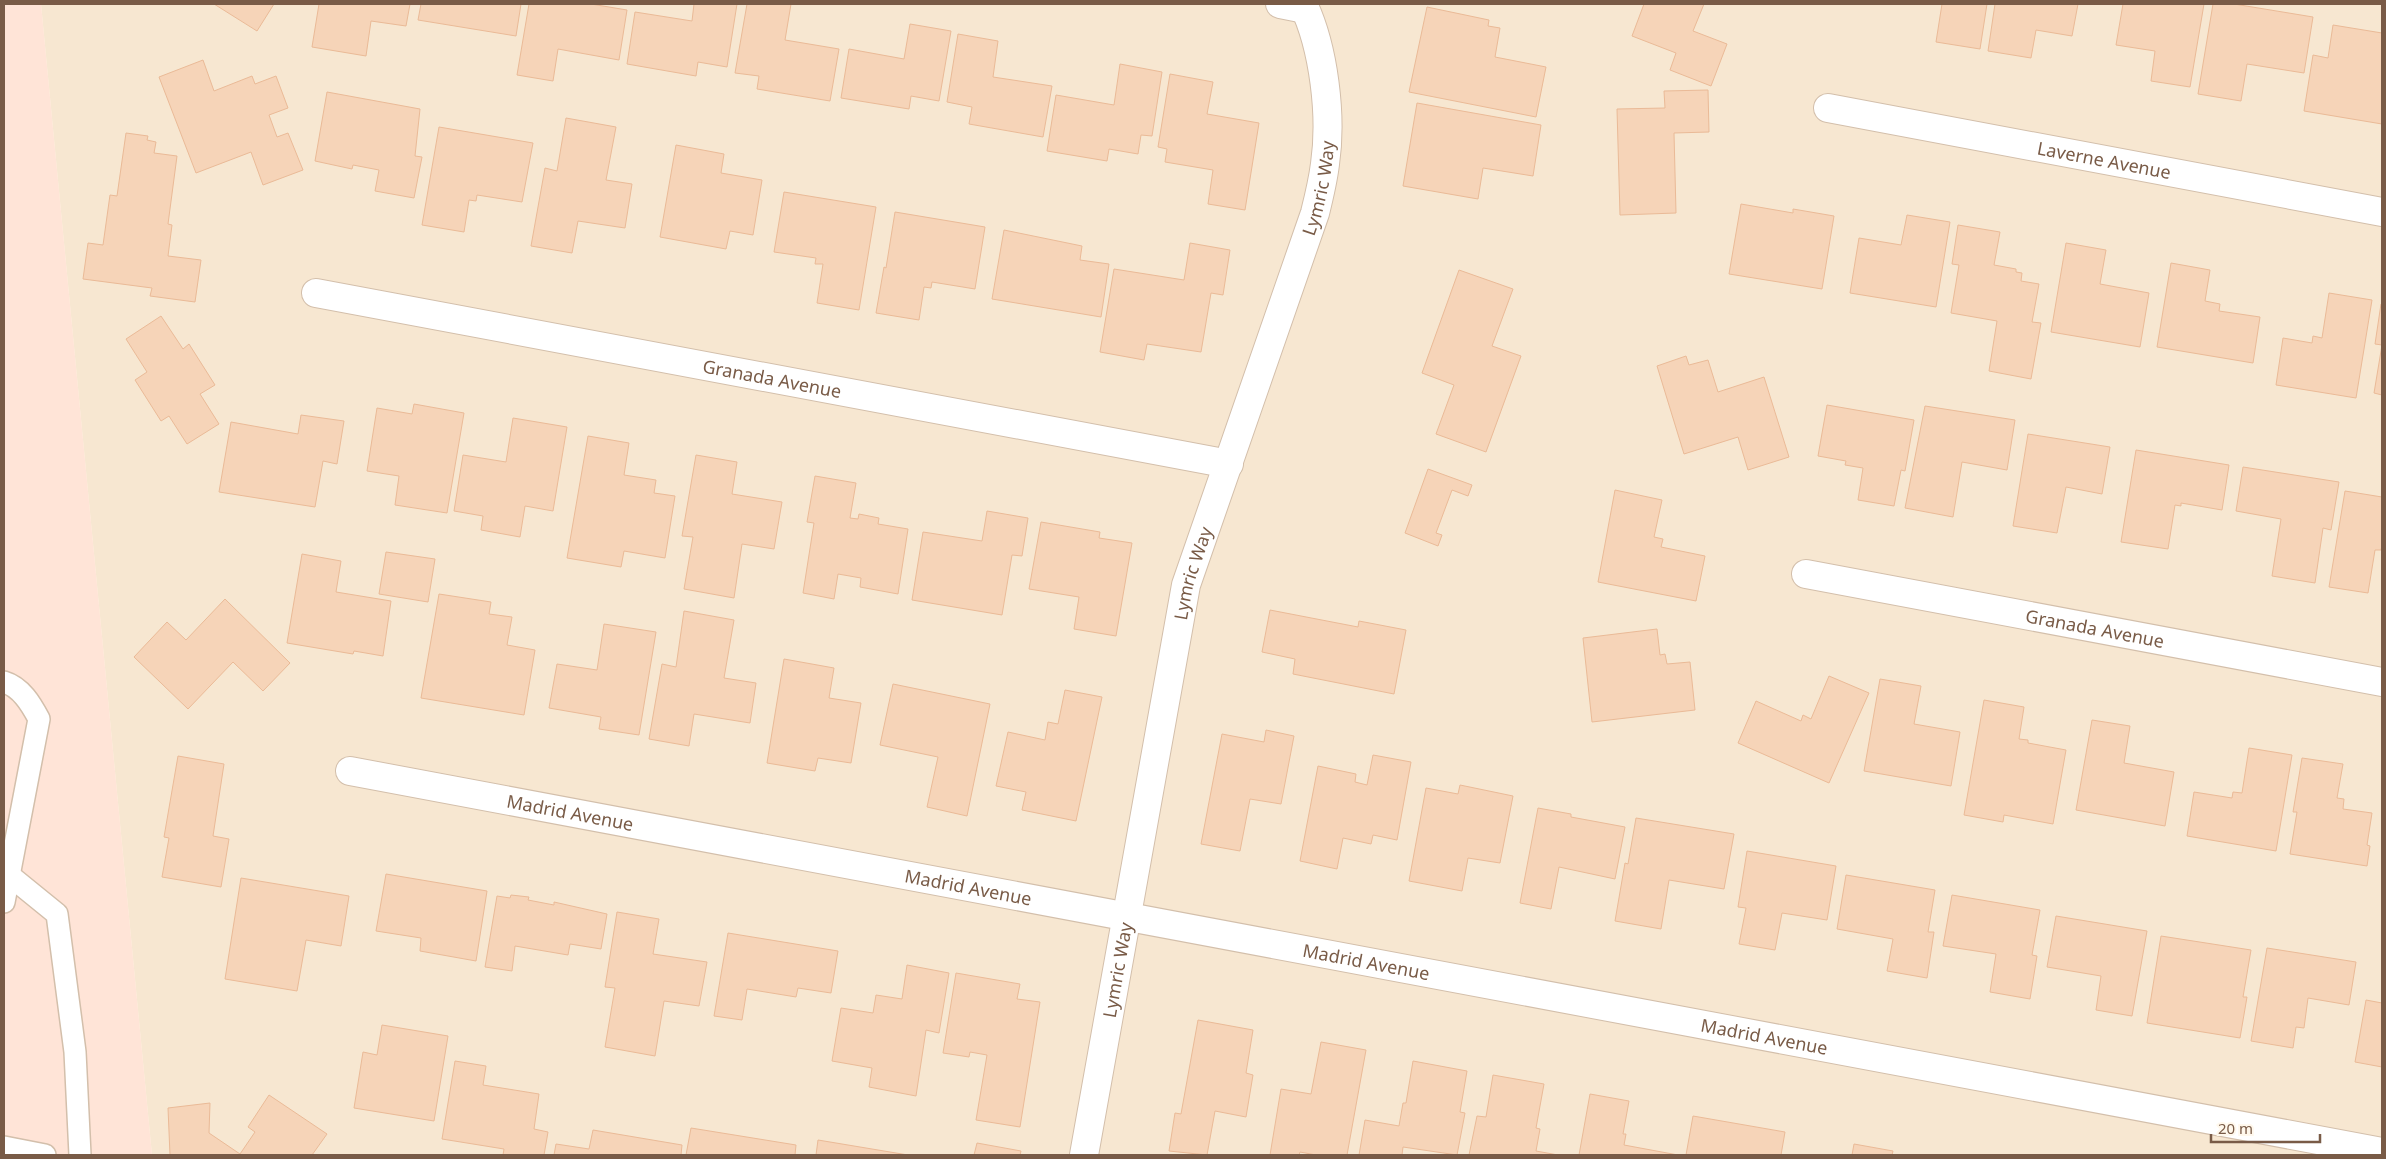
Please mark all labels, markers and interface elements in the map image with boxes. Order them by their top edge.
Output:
street label: Laverne Avenue [2035,136,2173,184]
street label: Lymric Way [1296,139,1339,239]
street label: Granada Avenue [701,354,843,403]
street label: Lymric Way [1168,522,1218,622]
street label: Granada Avenue [2024,603,2166,653]
street label: Madrid Avenue [505,789,636,836]
street label: Madrid Avenue [903,863,1034,911]
street label: Lymric Way [1097,919,1138,1020]
street label: Madrid Avenue [1301,938,1432,985]
street label: Madrid Avenue [1699,1013,1830,1060]
scale bar [2211,1112,2320,1144]
text: 20 m [2218,1118,2253,1138]

